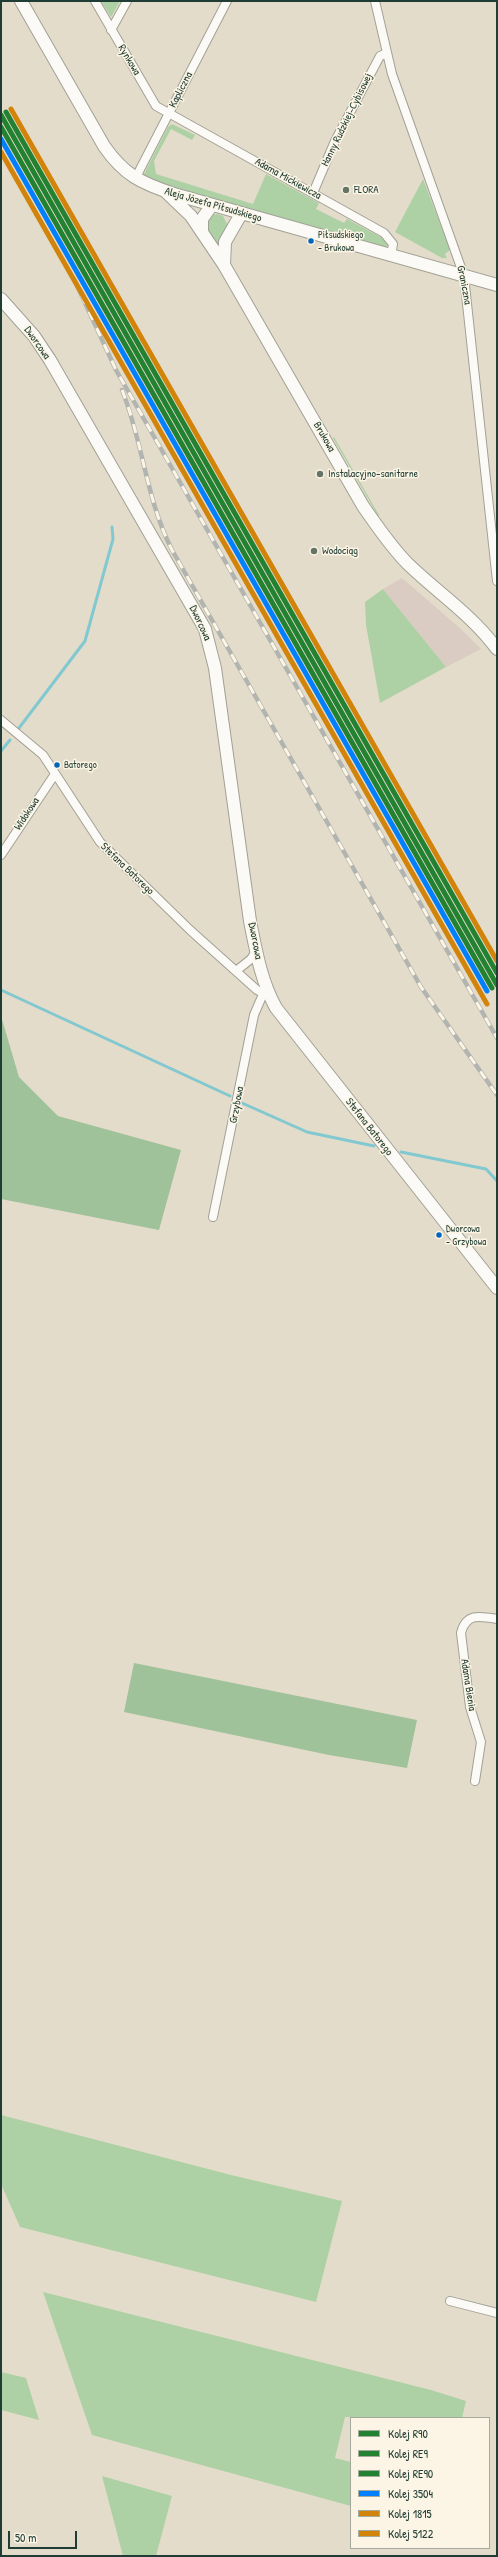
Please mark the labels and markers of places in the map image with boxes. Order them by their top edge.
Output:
place label: FLORA [354,183,379,197]
marker: FLORA [341,185,351,195]
place label: Piłsudskiego - Brukowa [318,229,363,252]
marker: Piłsudskiego - Brukowa [306,236,316,246]
place label: Instalacyjno-sanitarne [328,467,418,481]
marker: Instalacyjno-sanitarne [315,469,325,479]
place label: Wodociąg [322,544,358,558]
marker: Wodociąg [309,546,319,556]
place label: Batorego [64,759,97,771]
marker: Batorego [52,760,62,770]
place label: Dworcowa - Grzybowa [446,1223,486,1246]
marker: Dworcowa - Grzybowa [434,1230,444,1240]

